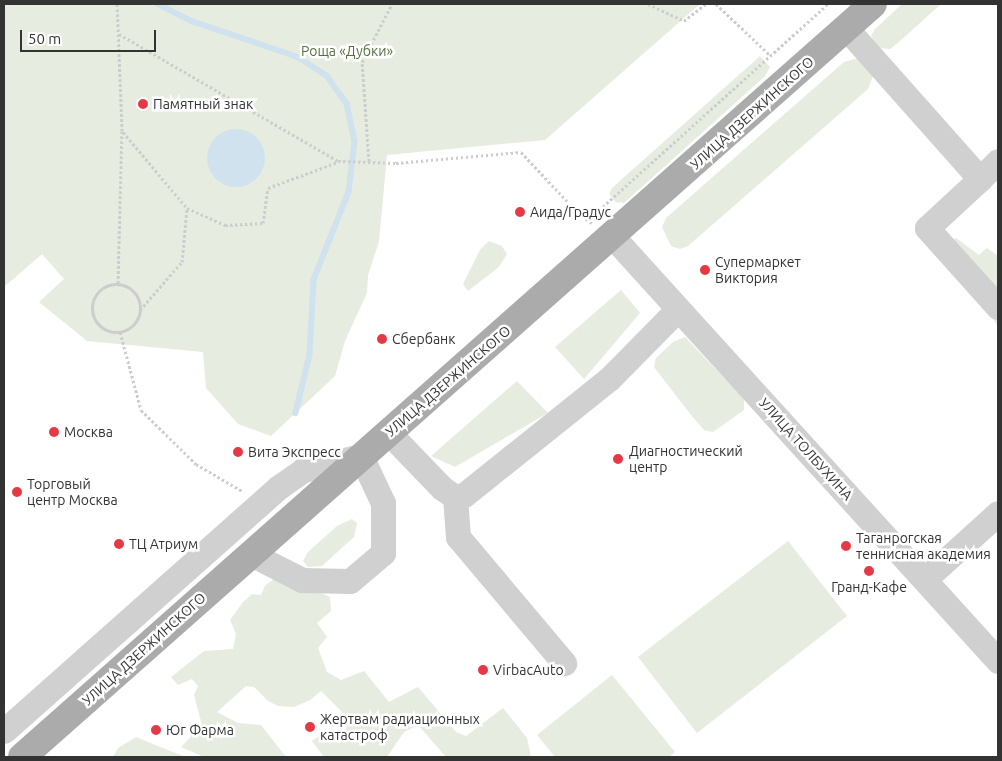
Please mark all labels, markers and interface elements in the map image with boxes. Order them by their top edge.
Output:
scale bar [22,20,159,52]
text: 50 m [28,30,61,47]
park label: Роща «Дубки» [301,43,393,59]
street label: УЛИЦА ДЗЕРЖИНСКОГО [687,53,817,173]
place label: Памятный знак [153,96,253,112]
marker: Памятный знак [137,98,149,110]
place label: Аида/Градус [530,204,611,220]
marker: Аида/Градус [514,206,526,218]
place label: Супермаркет Виктория [715,254,801,286]
marker: Супермаркет Виктория [699,264,711,276]
street label: УЛИЦА ДЗЕРЖИНСКОГО [382,322,514,440]
place label: Сбербанк [392,331,455,347]
marker: Сбербанк [376,333,388,345]
street label: УЛИЦА ТОЛБУХИНА [756,395,856,503]
place label: Москва [64,424,113,440]
marker: Москва [48,426,60,438]
place label: Диагностический центр [629,443,743,476]
place label: Вита Экспресс [248,444,341,460]
marker: Вита Экспресс [232,446,244,458]
marker: Диагностический центр [611,452,625,466]
place label: Торговый центр Москва [27,476,118,508]
marker: Торговый центр Москва [11,486,23,498]
place label: Таганрогская теннисная академия [856,530,991,562]
place label: ТЦ Атриум [129,536,198,552]
marker: ТЦ Атриум [113,538,125,550]
marker: Таганрогская теннисная академия [840,540,852,552]
marker: Гранд-Кафе [863,565,875,577]
place label: Гранд-Кафе [831,579,907,595]
street label: УЛИЦА ДЗЕРЖИНСКОГО [79,589,209,709]
place label: VirbacAuto [493,662,564,678]
marker: VirbacAuto [477,664,489,676]
place label: Жертвам радиационных катастроф [320,711,480,744]
marker: Жертвам радиационных катастроф [304,721,316,733]
place label: Юг Фарма [166,722,234,738]
marker: Юг Фарма [150,724,162,736]

